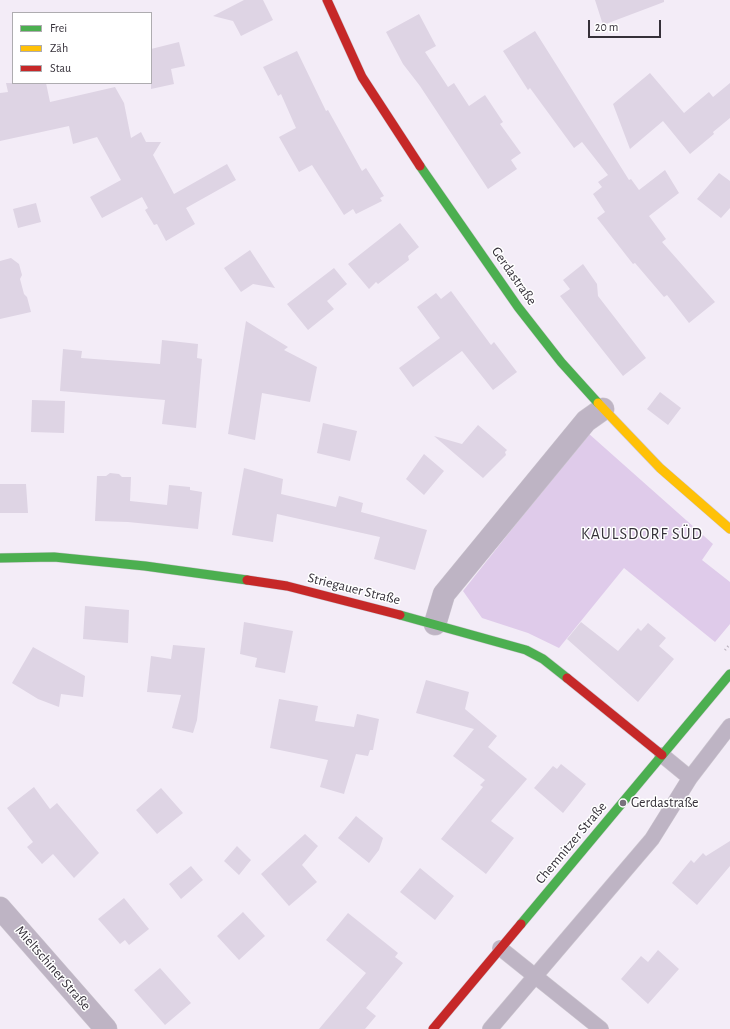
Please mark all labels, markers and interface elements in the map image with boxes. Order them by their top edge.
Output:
legend [12,12,152,84]
scale bar [590,12,663,38]
text: 20 m [595,21,618,33]
text: Frei [50,22,67,34]
text: Zäh [50,42,68,54]
text: Stau [50,62,71,74]
street label: Gerdastraße [488,244,540,308]
district label: KAULSDORF SÜD [581,524,703,544]
street label: Striegauer Straße [306,569,402,609]
place label: Gerdastraße [631,795,699,811]
street label: Chemnitzer Straße [532,798,610,888]
marker: Gerdastraße [618,798,628,808]
street label: Mieltschiner Straße [12,922,94,1014]

